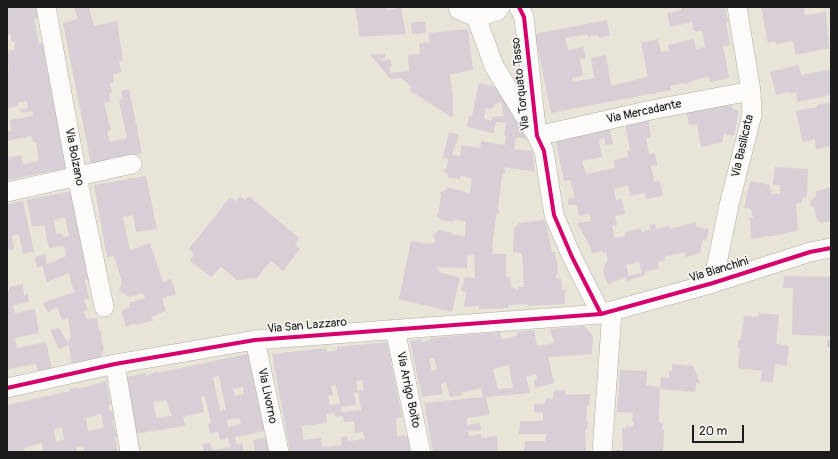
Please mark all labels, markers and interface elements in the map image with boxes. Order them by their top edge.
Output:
street label: Via Torquato Tasso [509,37,533,131]
street label: Via Mercadante [605,97,683,127]
street label: Via Basilicata [729,113,757,179]
street label: Via Bolzano [61,127,87,187]
street label: Via Bianchini [688,254,750,286]
street label: Via San Lazzaro [267,315,347,337]
street label: Via Arrigo Boito [393,350,423,430]
street label: Via Livorno [254,367,280,425]
scale bar [694,417,746,443]
text: 20 m [699,424,727,439]

